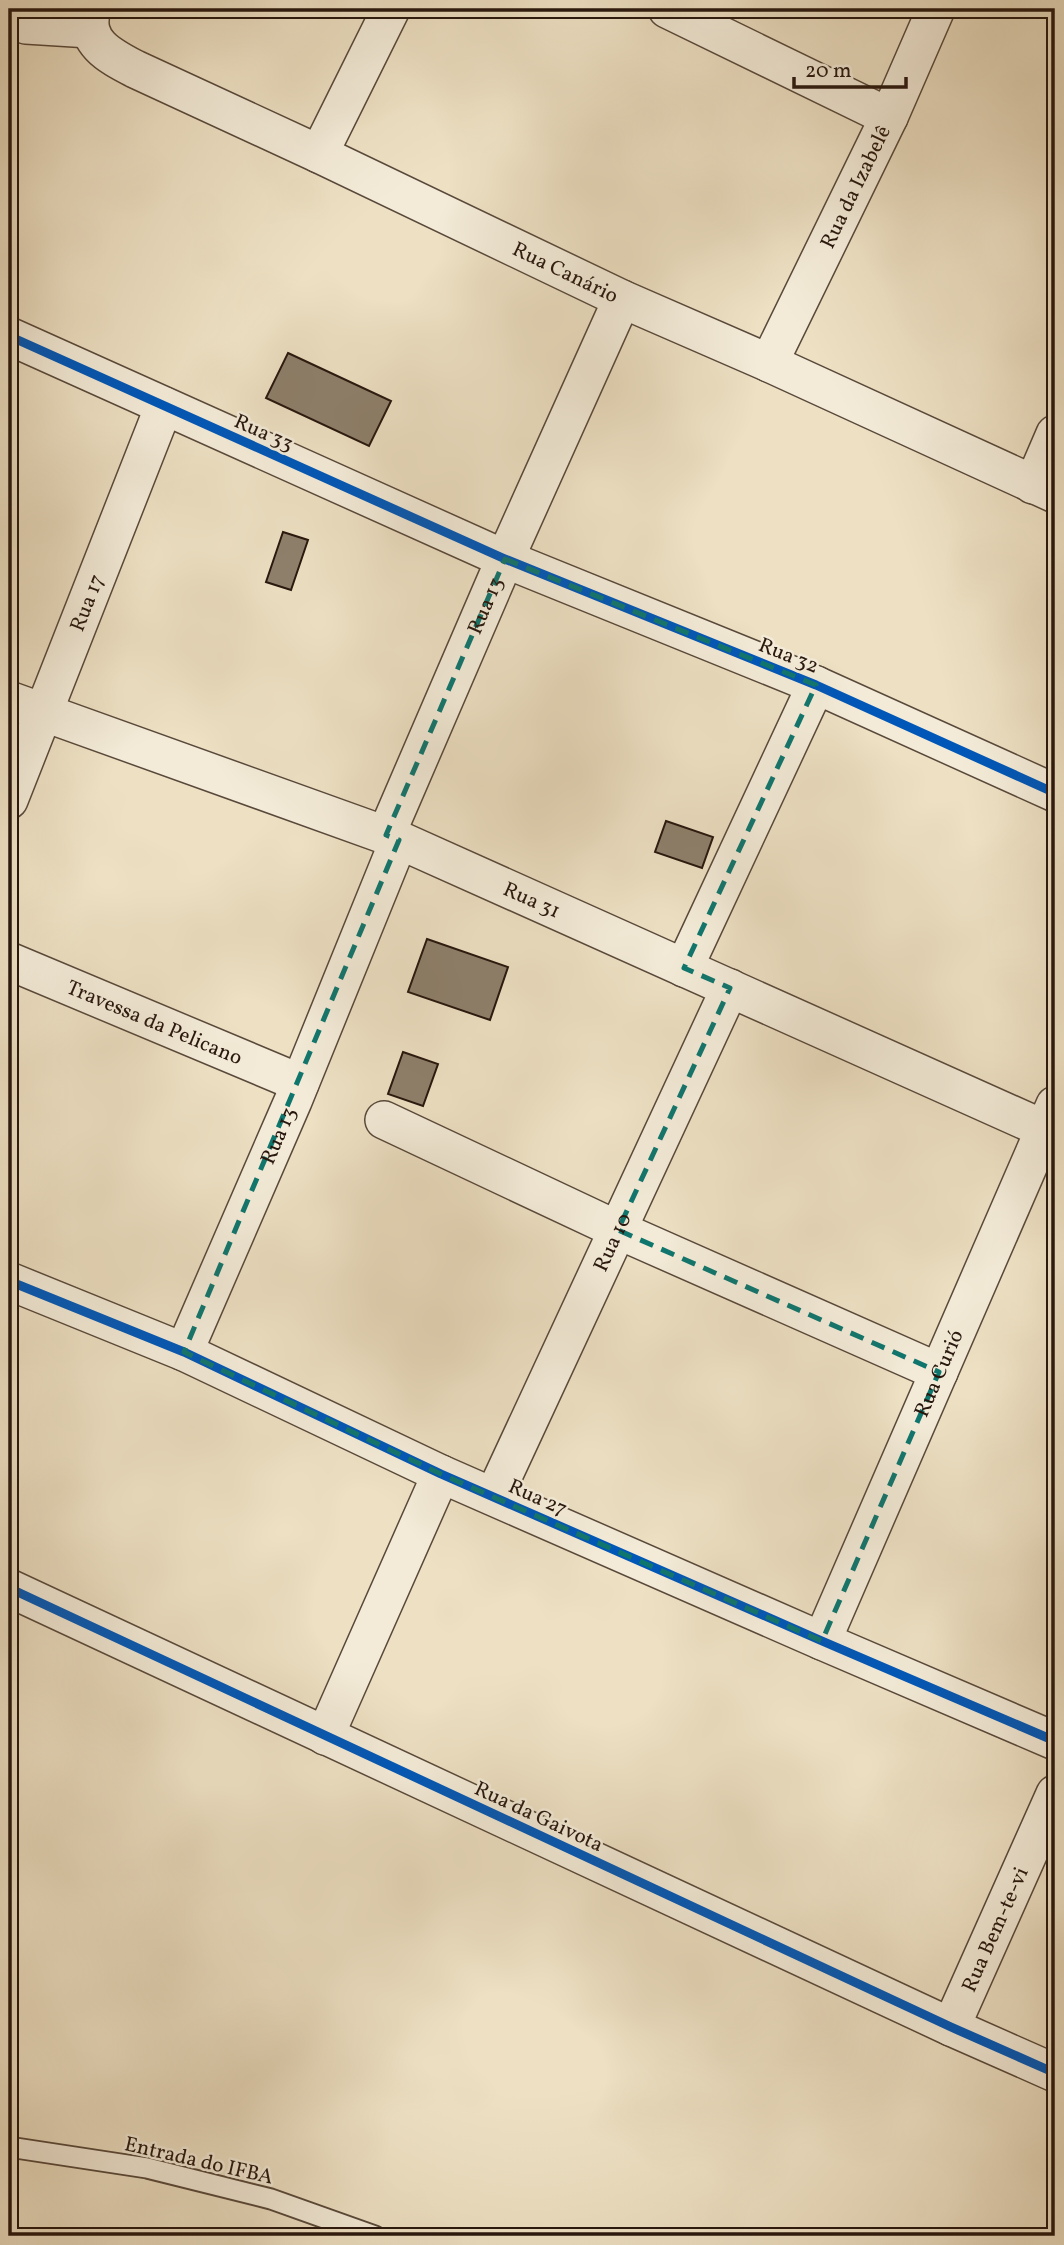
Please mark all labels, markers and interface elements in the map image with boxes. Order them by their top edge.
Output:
scale bar [794,46,906,90]
text: 20 m [805,57,851,86]
street label: Rua da Izabelê [814,121,899,254]
street label: Rua Canário [507,236,623,311]
street label: Rua 33 [229,407,298,459]
street label: Rua 17 [64,570,112,636]
street label: Rua 13 [461,573,512,639]
street label: Rua 32 [754,631,823,682]
street label: Rua 31 [498,875,565,926]
street label: Travessa da Pelicano [62,974,246,1073]
street label: Rua 13 [254,1103,305,1169]
street label: Rua 10 [587,1209,639,1277]
street label: Rua Curió [908,1325,972,1422]
street label: Rua 27 [503,1473,572,1524]
street label: Rua da Gaivota [469,1775,608,1860]
street label: Rua Bem-te-vi [955,1863,1037,1997]
street label: Entrada do IFBA [121,2130,276,2193]

